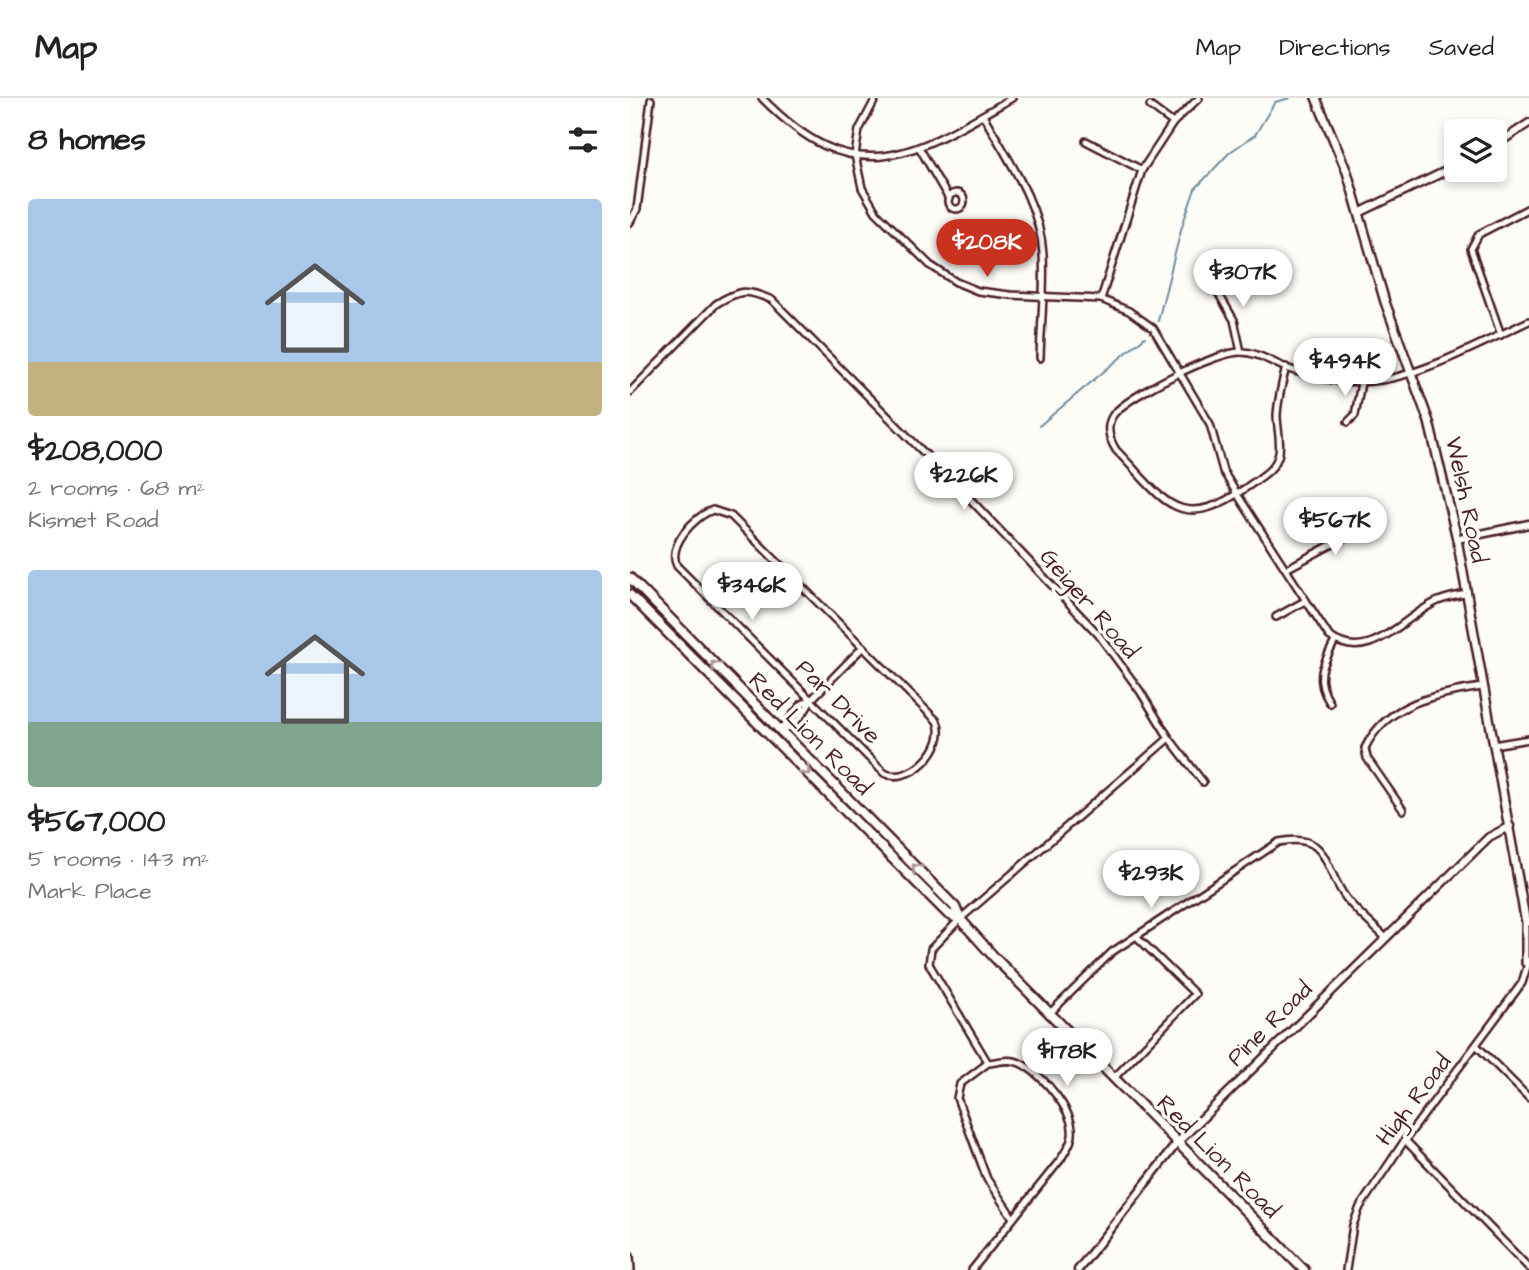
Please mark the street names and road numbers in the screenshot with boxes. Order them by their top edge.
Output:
street label: Welsh Road [1436,434,1496,566]
street label: Geiger Road [1031,541,1147,667]
street label: Par Drive [788,652,888,752]
street label: Red Lion Road [741,665,879,803]
street label: Pine Road [1220,974,1320,1074]
street label: High Road [1368,1047,1461,1154]
street label: Red Lion Road [1149,1088,1287,1226]

